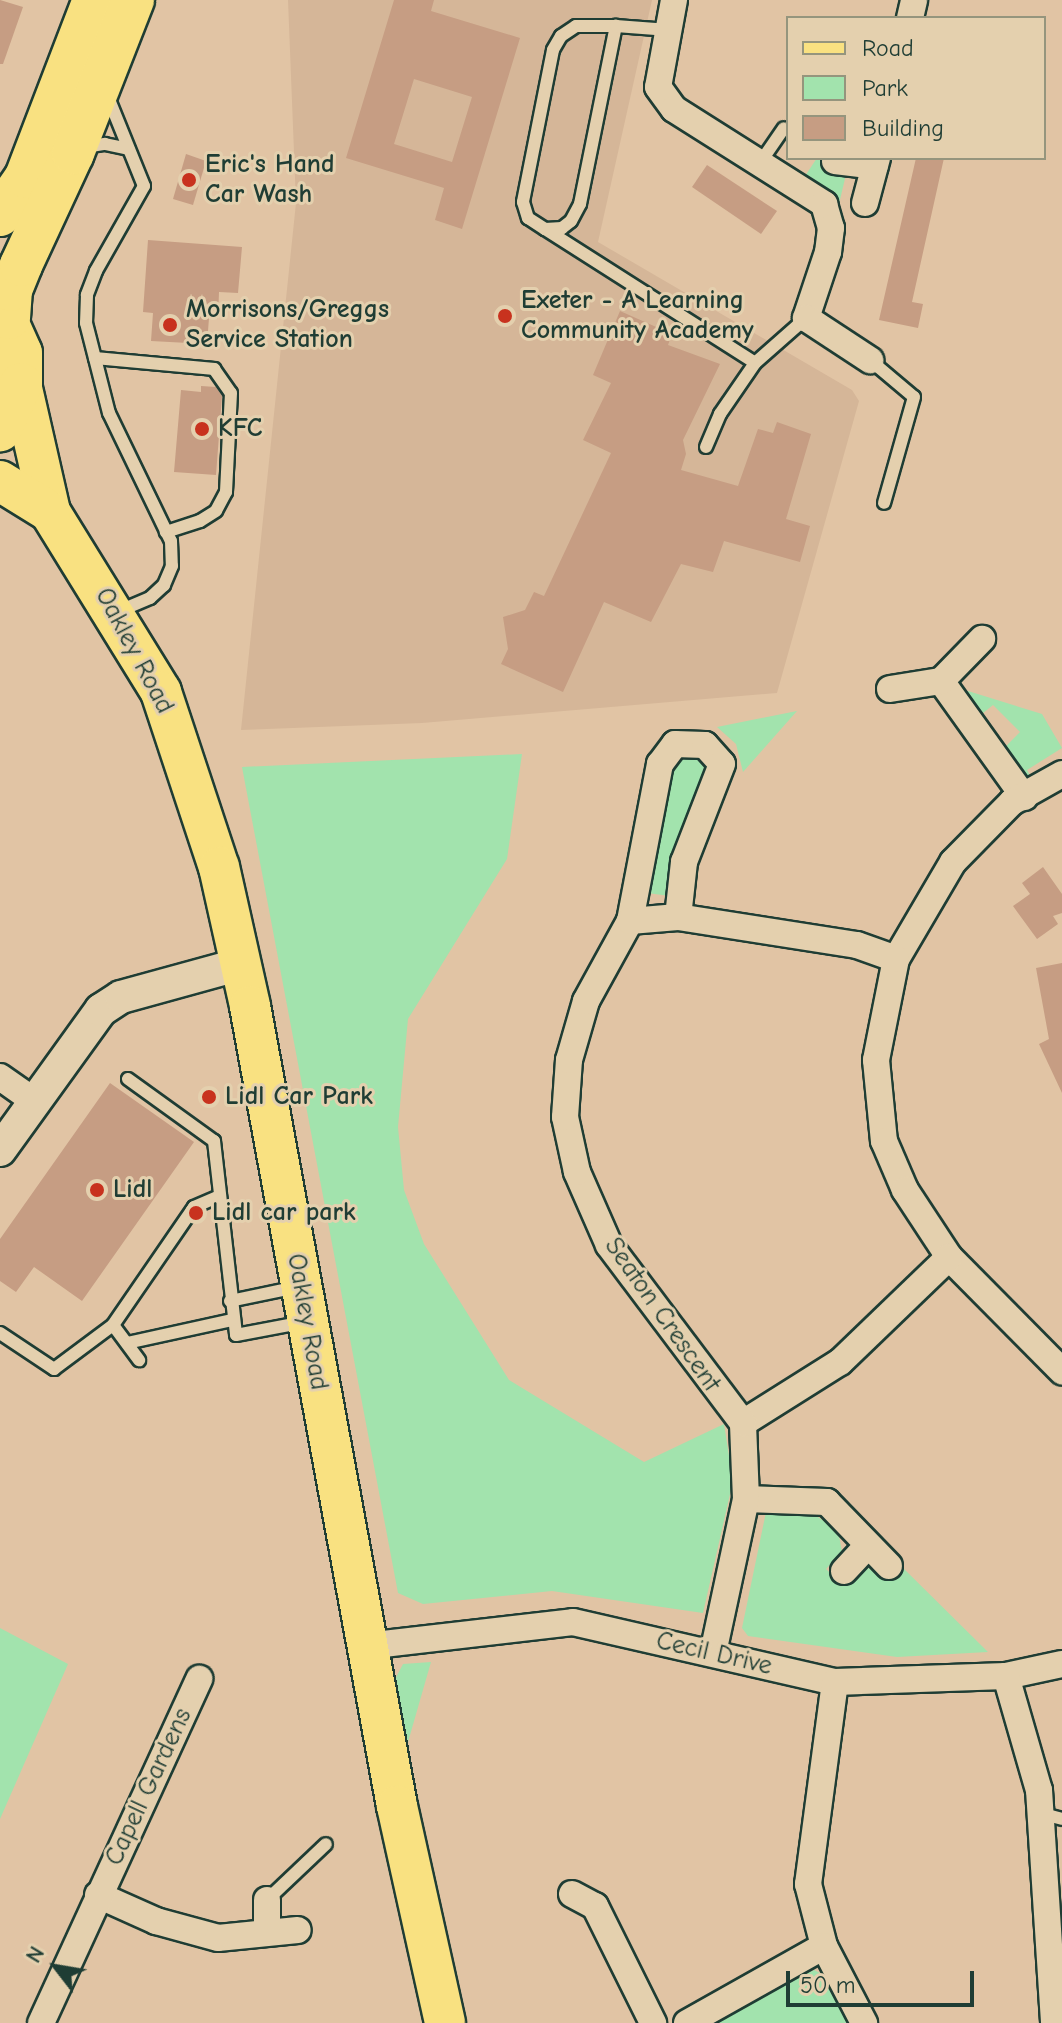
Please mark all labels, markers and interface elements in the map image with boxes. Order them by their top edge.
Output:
legend [786,16,1046,160]
text: Road [862,34,914,62]
text: Park [862,74,908,102]
text: Building [862,114,944,142]
place label: Eric's Hand Car Wash [205,149,335,210]
marker: Eric's Hand Car Wash [180,171,198,189]
place label: Exeter - A Learning Community Academy [521,285,754,346]
place label: Morrisons/Greggs Service Station [186,294,389,356]
marker: Exeter - A Learning Community Academy [496,307,514,325]
marker: Morrisons/Greggs Service Station [161,316,179,334]
place label: KFC [218,413,262,445]
marker: KFC [193,420,211,438]
street label: Oakley Road [88,583,180,719]
place label: Lidl Car Park [225,1081,373,1113]
marker: Lidl Car Park [200,1088,218,1106]
place label: Lidl [113,1174,152,1206]
marker: Lidl [88,1181,106,1199]
place label: Lidl car park [212,1197,356,1229]
marker: Lidl car park [187,1204,205,1222]
street label: Seaton Crescent [597,1232,727,1398]
street label: Oakley Road [280,1251,334,1393]
street label: Cecil Drive [653,1626,775,1682]
street label: Capell Gardens [99,1703,199,1871]
north arrow [16,1927,96,2007]
text: N [21,1942,50,1967]
scale bar [790,1955,978,2005]
text: 50 m [800,1971,856,1999]

